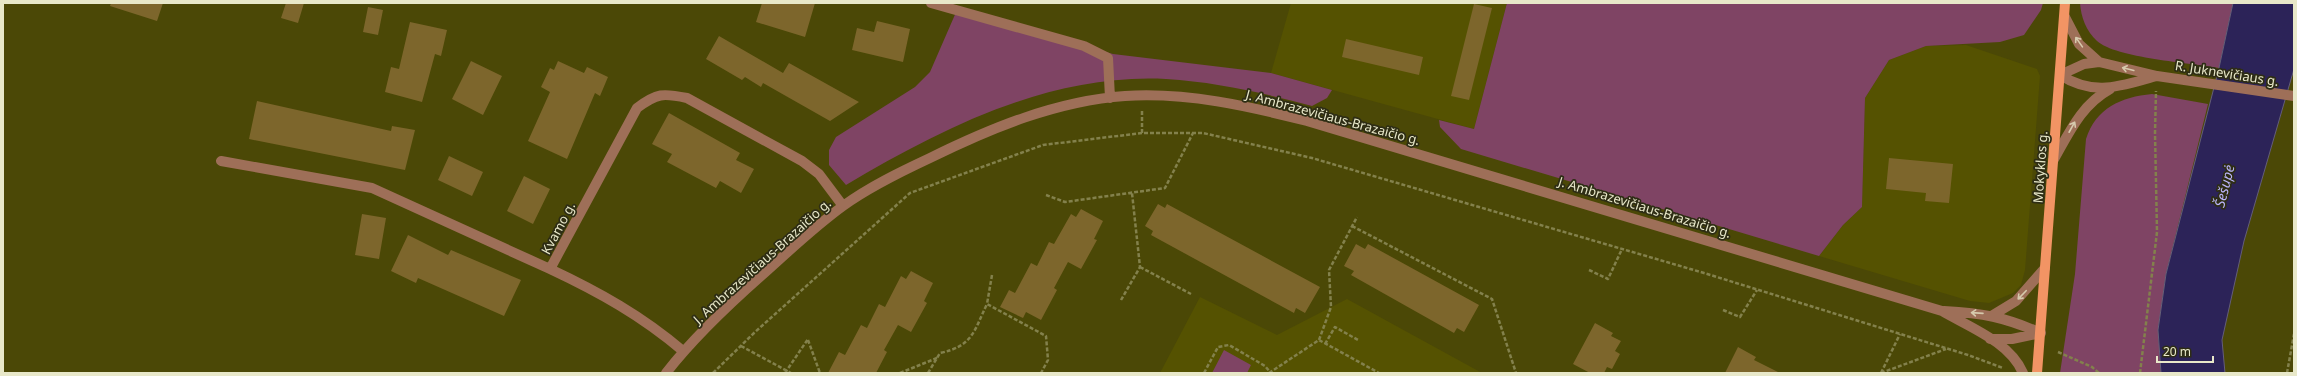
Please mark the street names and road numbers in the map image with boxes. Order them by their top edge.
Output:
street label: R. Juknevičiaus g. [2174,56,2280,90]
street label: J. Ambrazevičiaus-Brazaičio g. [1242,85,1422,149]
street label: Mokyklos g. [2028,130,2052,204]
street label: J. Ambrazevičiaus-Brazaičio g. [1555,172,1734,242]
street label: J. Ambrazevičiaus-Brazaičio g. [688,194,835,329]
street label: Kvamo g. [537,199,579,257]

